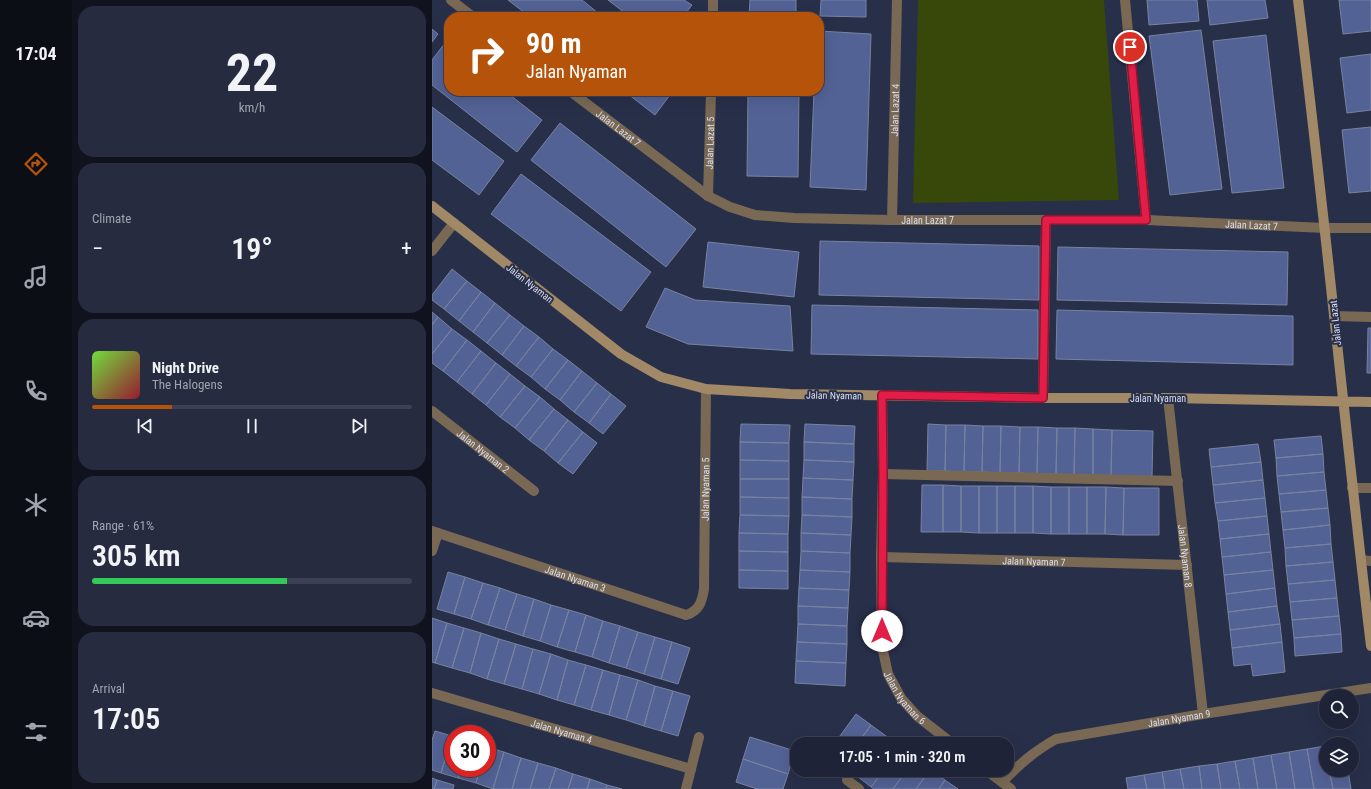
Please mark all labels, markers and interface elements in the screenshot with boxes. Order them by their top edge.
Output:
text: 90 m [526,27,582,60]
icon: right [460,28,512,80]
pin [1113,30,1147,64]
icon: arrive [1119,36,1141,58]
text: 17:04 [15,43,57,64]
text: 22 [226,43,278,104]
text: Jalan Nyaman [526,61,627,82]
street label: Jalan Lazat 4 [889,83,901,137]
text: km/h [239,100,265,115]
street label: Jalan Lazat 7 [594,108,643,149]
street label: Jalan Lazat 5 [704,116,716,170]
icon: directions [22,150,50,178]
text: Climate [92,211,131,226]
street label: Jalan Lazat 7 [901,215,954,226]
street label: Jalan Lazat 7 [1225,219,1278,232]
text: 19° [231,231,273,266]
text: − [92,236,103,261]
text: + [401,236,412,261]
street label: Jalan Nyaman [504,262,555,305]
icon: music [22,263,50,291]
street label: Jalan Lazat [1328,300,1343,346]
text: Night Drive [152,359,219,377]
icon: phone [22,377,50,405]
text: The Halogens [152,377,223,392]
street label: Jalan Nyaman [806,390,862,401]
street label: Jalan Nyaman [1130,393,1186,404]
icon: previous [134,415,156,437]
icon: pause [241,415,263,437]
icon: next [348,415,370,437]
street label: Jalan Nyaman 2 [455,428,511,475]
street label: Jalan Nyaman 5 [700,458,711,521]
icon: climate [22,491,50,519]
text: Range · 61% [92,518,154,533]
street label: Jalan Nyaman 8 [1176,524,1194,588]
text: 305 km [92,538,181,573]
street label: Jalan Nyaman 7 [1002,555,1066,568]
street label: Jalan Nyaman 3 [543,564,607,594]
icon: car [22,604,50,632]
position arrow [861,610,903,652]
street label: Jalan Nyaman 6 [882,670,928,727]
text: Arrival [92,681,125,696]
map controls [1319,689,1359,777]
button: search [1319,689,1359,729]
text: 17:05 [92,701,160,736]
street label: Jalan Nyaman 9 [1147,708,1211,729]
street label: Jalan Nyaman 4 [529,717,593,746]
icon: filters [22,718,50,746]
speed limit sign: 30 [444,725,496,777]
button: layers [1319,737,1359,777]
text: 17:05 · 1 min · 320 m [839,748,965,766]

